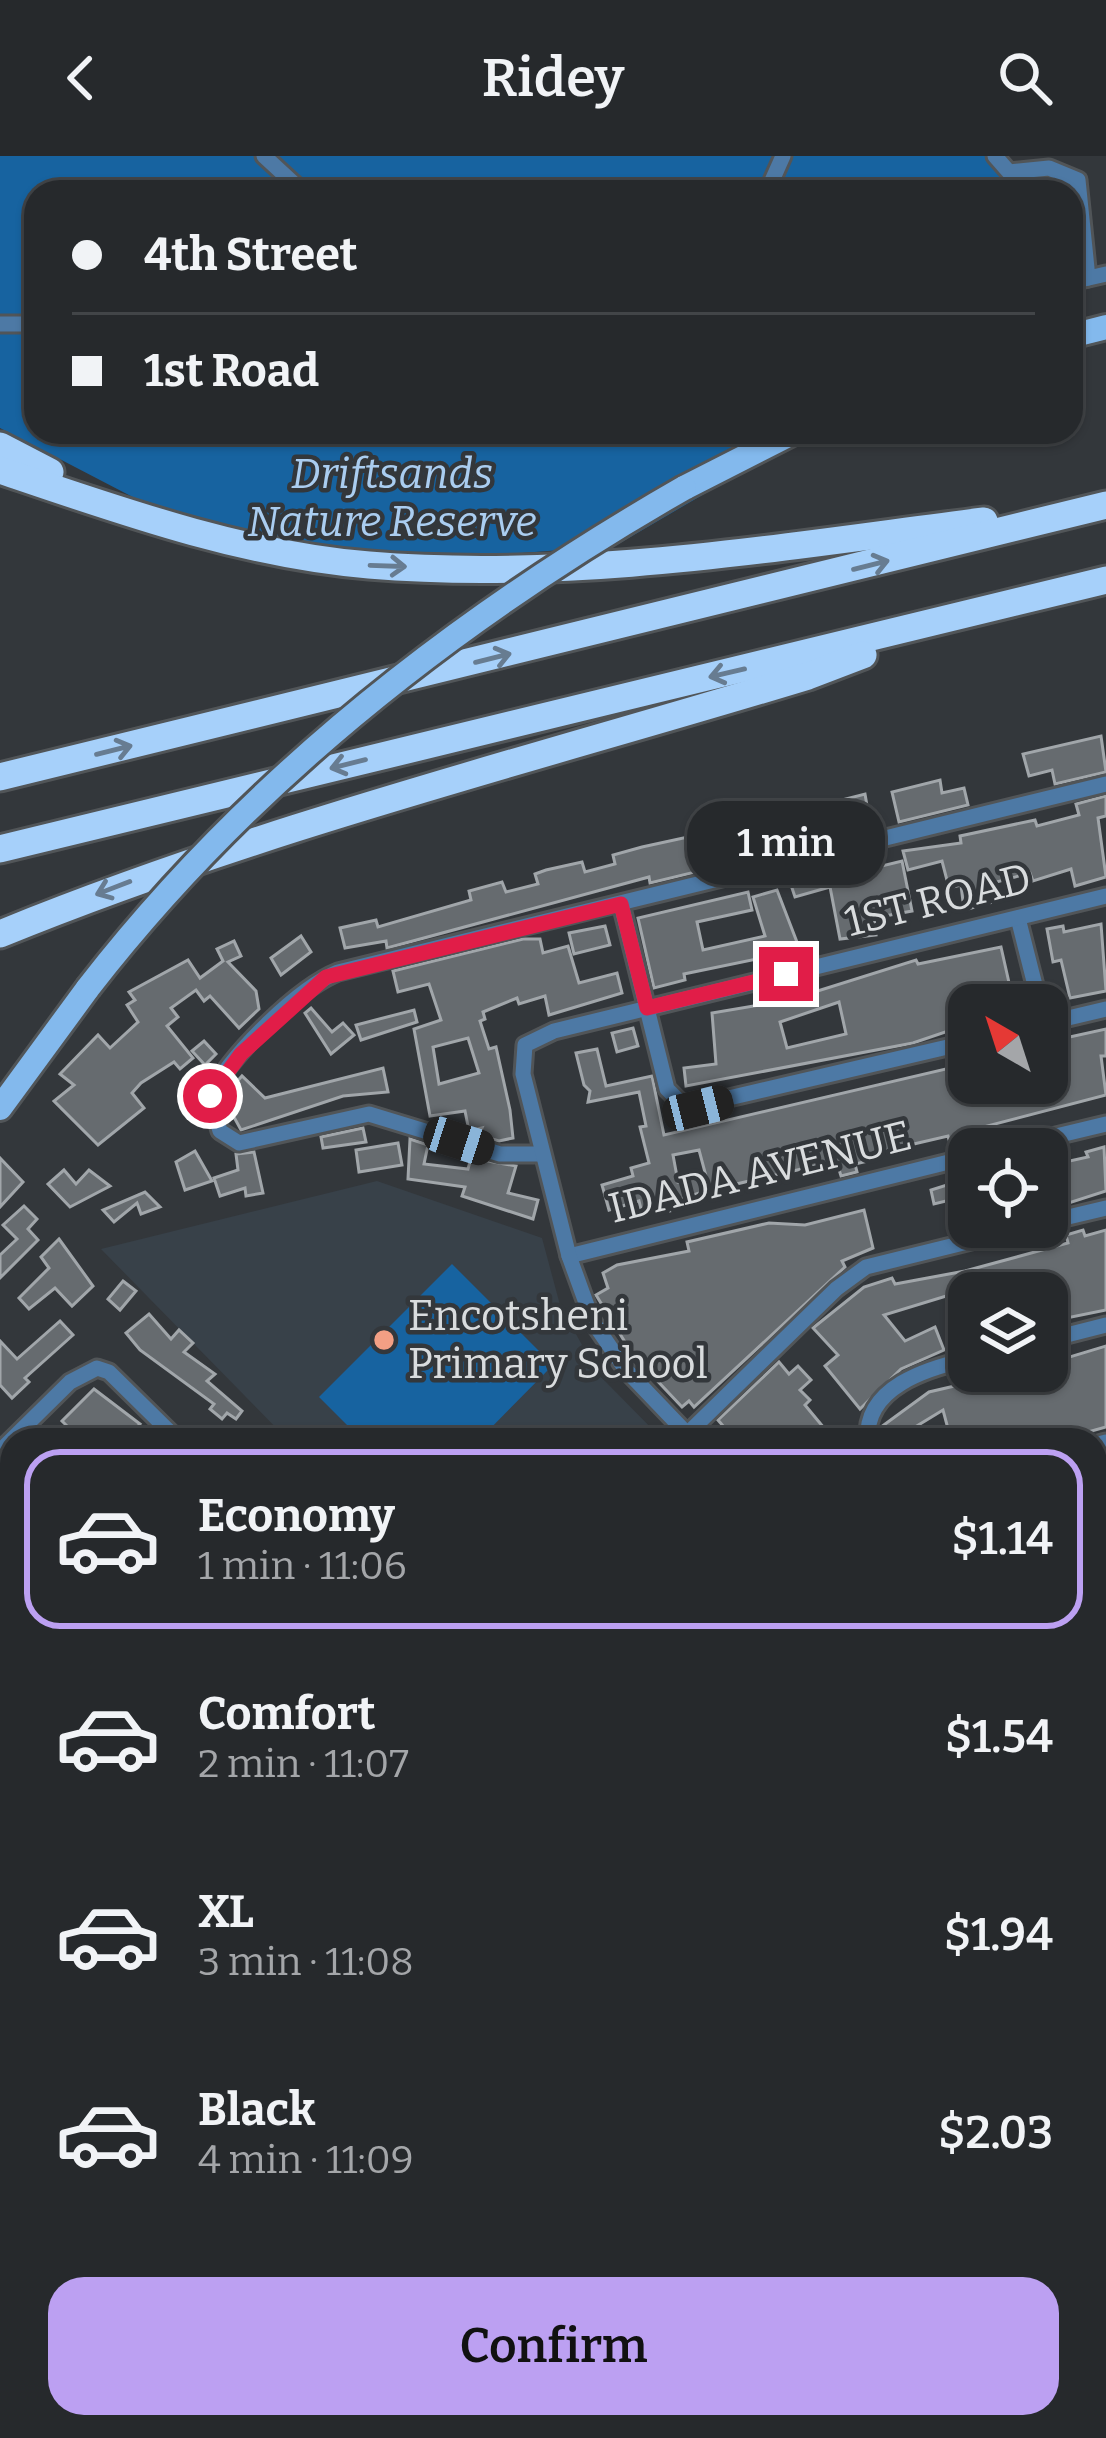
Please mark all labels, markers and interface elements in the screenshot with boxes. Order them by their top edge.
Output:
icon: back [48,45,114,111]
icon: search [992,45,1058,111]
text: Ridey [482,46,624,110]
text: 4th Street [144,228,358,282]
text: 1st Road [144,344,319,398]
park label: Driftsands Nature Reserve [247,449,537,547]
one-way arrow [852,553,890,575]
one-way arrow [368,555,407,578]
one-way arrow [473,646,511,668]
one-way arrow [709,663,747,685]
one-way arrow [94,738,132,760]
one-way arrow [330,754,368,776]
callout: 1 min [687,800,885,884]
text: 1 min [737,820,835,866]
street label: 1ST ROAD [840,853,1036,947]
one-way arrow [96,879,133,901]
route end [759,947,813,1001]
north arrow [948,984,1068,1104]
map controls [948,984,1068,1392]
route start [183,1069,237,1123]
car [659,1082,737,1134]
street label: IDADA AVENUE [604,1110,916,1234]
car [419,1113,499,1169]
button: locate [948,1128,1068,1248]
button: layers [948,1272,1068,1392]
place label: Encotsheni Primary School [408,1291,708,1389]
marker: Encotsheni Primary School [371,1327,397,1353]
icon: car [54,1485,162,1593]
text: Economy [198,1489,395,1543]
text: $1.14 [951,1512,1053,1566]
text: 1 min · 11:06 [198,1543,407,1589]
icon: car [54,1683,162,1791]
text: Comfort [198,1687,376,1741]
text: $1.54 [945,1710,1053,1764]
text: 2 min · 11:07 [198,1741,409,1787]
icon: car [54,1881,162,1989]
text: XL [198,1885,254,1939]
text: $1.94 [944,1908,1053,1962]
text: 3 min · 11:08 [198,1939,414,1985]
icon: car [54,2079,162,2187]
text: Black [198,2083,315,2137]
text: $2.03 [938,2106,1053,2160]
text: 4 min · 11:09 [198,2137,414,2183]
button: Confirm [48,2277,1059,2415]

